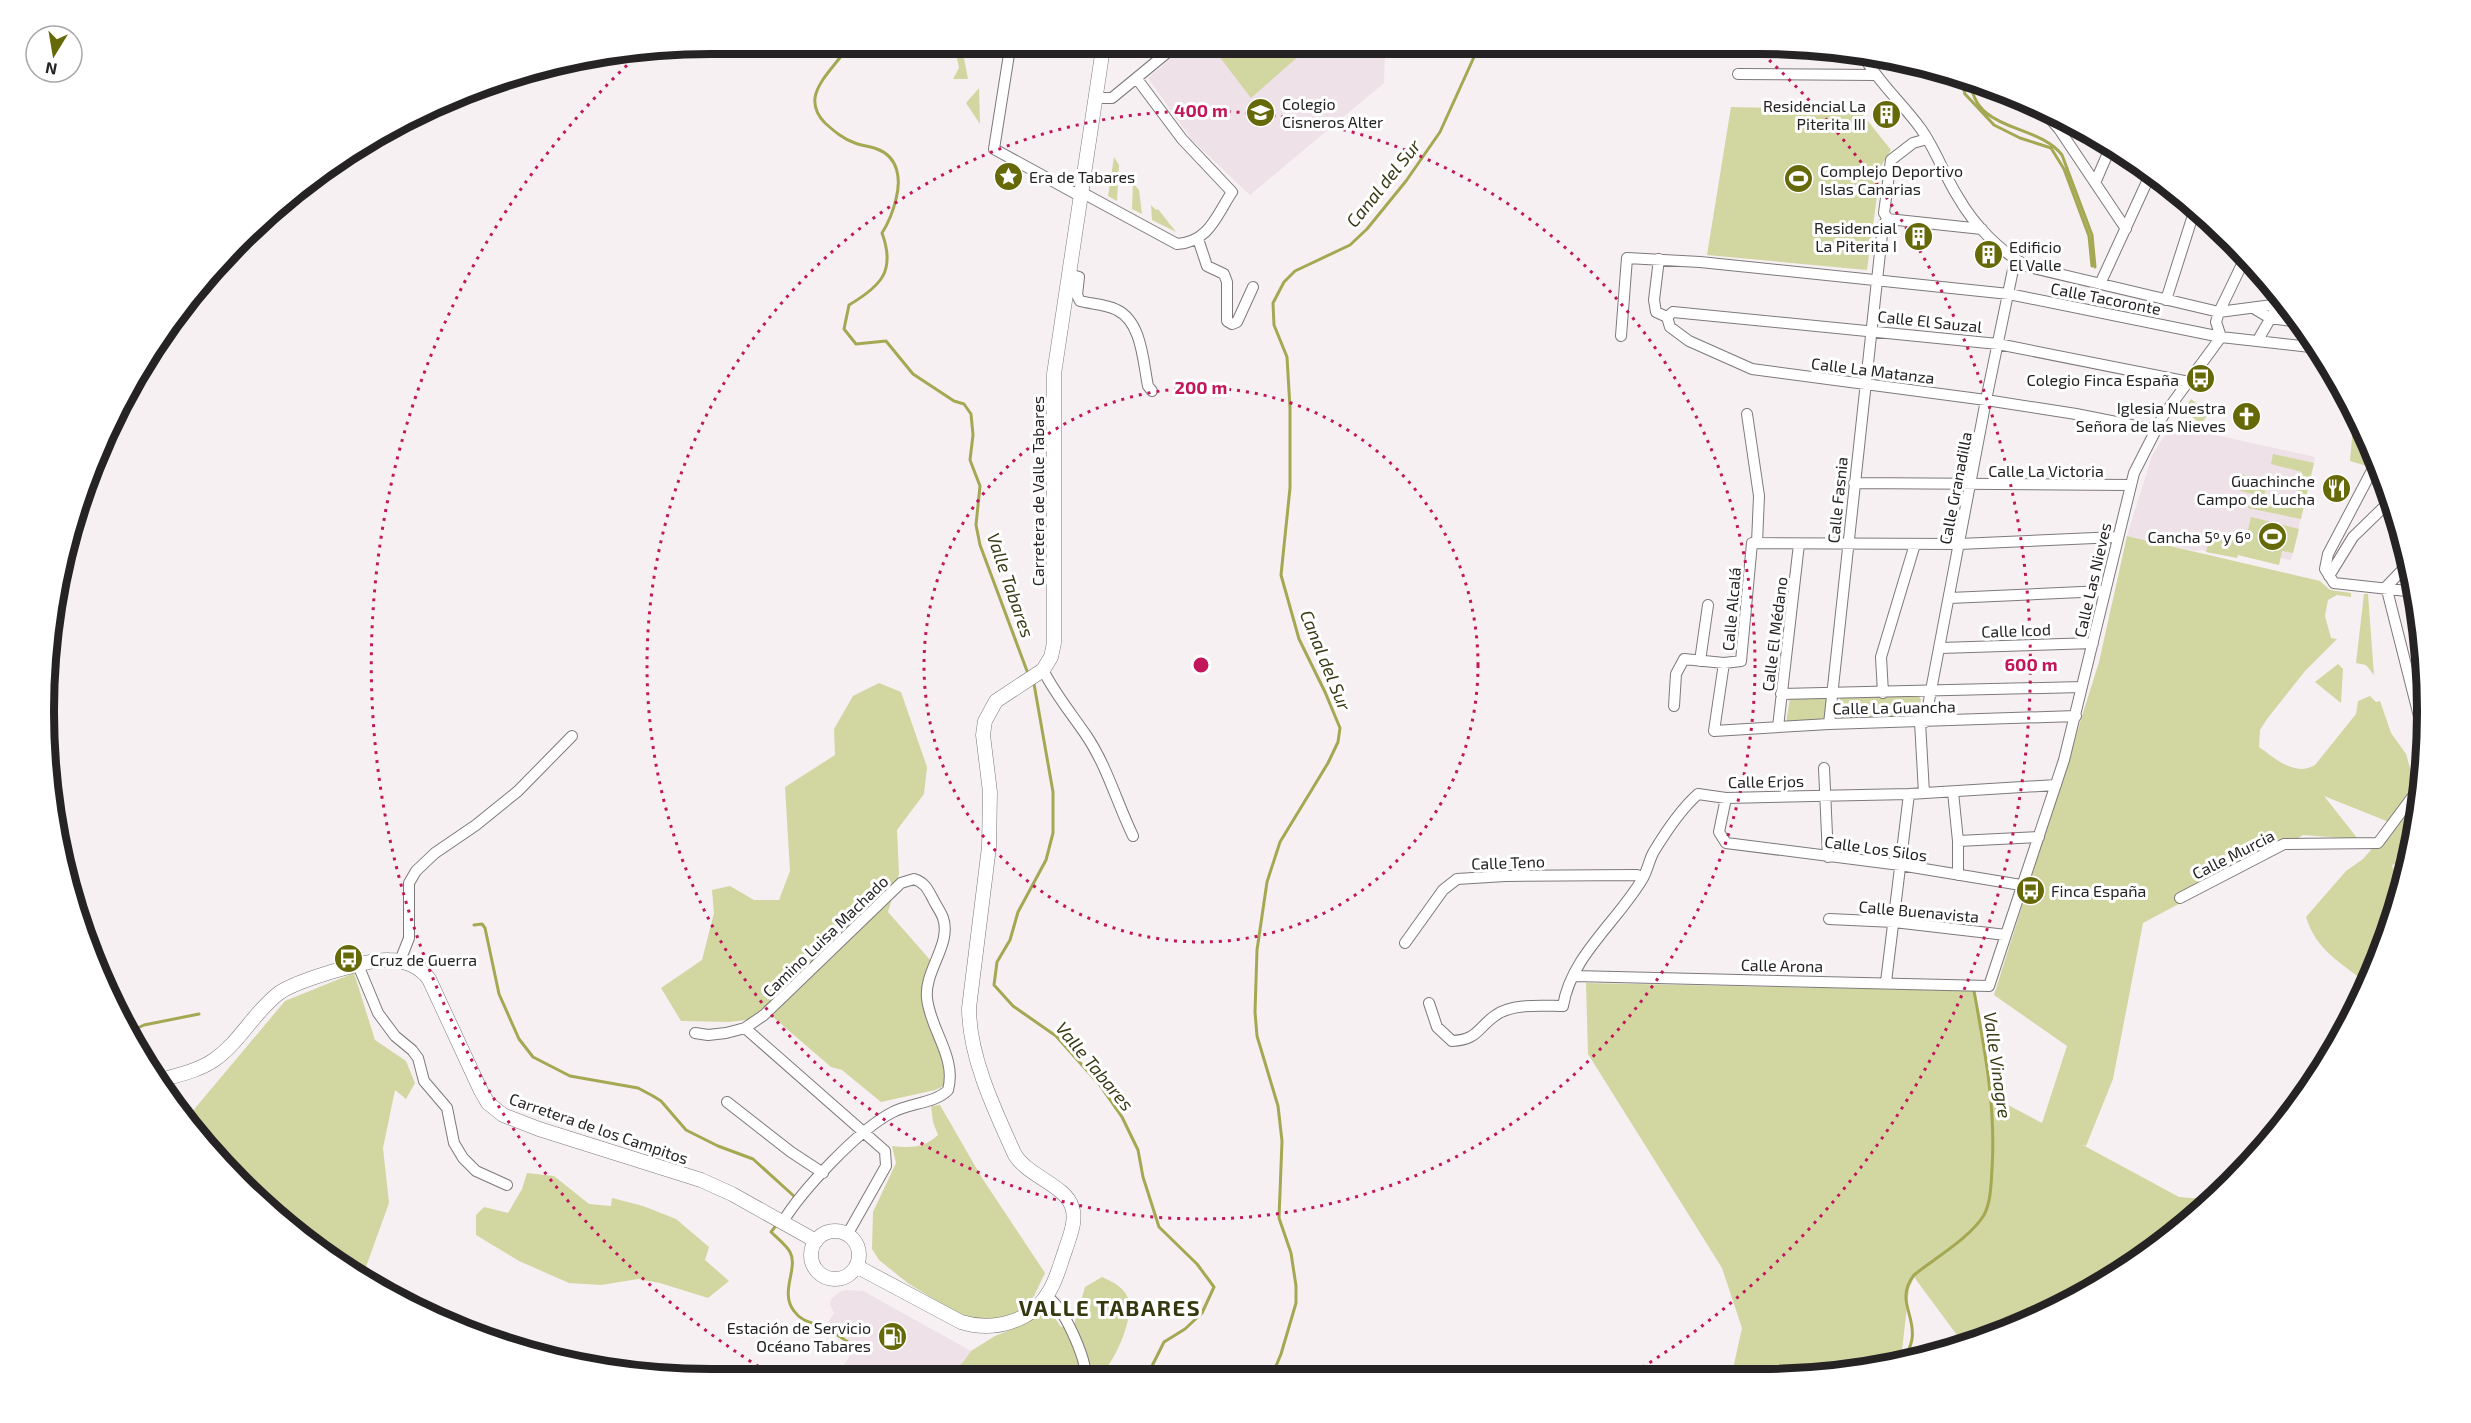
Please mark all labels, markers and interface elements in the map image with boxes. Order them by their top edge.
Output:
north arrow [24,24,84,84]
text: N [44,59,59,80]
place label: Colegio Cisneros Alter [1282,94,1384,131]
school or university icon: Colegio Cisneros Alter [1245,96,1277,128]
place label: Residencial La Piterita III [1763,96,1866,133]
building icon: Residencial La Piterita III [1871,98,1903,130]
text: 400 m [1174,99,1228,121]
water label: Canal del Sur [1341,134,1425,231]
place icon: Era de Tabares [992,160,1024,192]
place label: Complejo Deportivo Islas Canarias [1820,161,1963,198]
sports icon: Complejo Deportivo Islas Canarias [1783,163,1815,195]
place label: Era de Tabares [1029,167,1135,186]
place label: Residencial La Piterita I [1814,218,1897,255]
building icon: Residencial La Piterita I [1902,220,1934,252]
place label: Edificio El Valle [2009,237,2062,274]
building icon: Edificio El Valle [1972,239,2004,271]
street label: Calle Tacoronte [2049,278,2163,318]
street label: Calle El Sauzal [1877,306,1983,336]
street label: Calle La Matanza [1810,353,1936,387]
bus stop icon: Colegio Finca España [2184,363,2216,395]
place label: Colegio Finca España [2027,370,2179,389]
text: 200 m [1175,376,1227,398]
street label: Carretera de Valle Tabares [1028,396,1047,586]
place label: Iglesia Nuestra Señora de las Nieves [2076,398,2226,435]
church icon: Iglesia Nuestra Señora de las Nieves [2231,400,2263,432]
street label: Calle Granadilla [1935,430,1975,546]
street label: Calle Fasnia [1823,456,1851,544]
street label: Calle La Victoria [1988,461,2104,480]
place label: Guachinche Campo de Lucha [2197,471,2315,508]
restaurant icon: Guachinche Campo de Lucha [2320,473,2352,505]
sports icon: Cancha 5º y 6º [2256,520,2288,552]
street label: Calle Las Nieves [2070,521,2114,639]
place label: Cancha 5º y 6º [2147,527,2251,546]
water label: Valle Tabares [983,530,1039,640]
street label: Calle Alcalá [1718,566,1744,652]
street label: Calle El Médano [1758,576,1790,692]
water label: Canal del Sur [1296,607,1356,714]
street label: Calle Icod [1981,619,2051,641]
text: 600 m [2004,653,2058,675]
centre of rings [1191,655,1211,675]
street label: Calle La Guancha [1832,696,1956,718]
street label: Calle Erjos [1728,771,1804,792]
street label: Calle Murcia [2189,825,2277,883]
street label: Calle Los Silos [1823,831,1929,865]
street label: Calle Teno [1471,851,1545,873]
street label: Camino Luisa Machado [758,871,892,1001]
bus stop icon: Finca España [2014,874,2046,906]
place label: Finca España [2051,881,2146,900]
street label: Calle Buenavista [1858,896,1980,926]
bus stop icon: Cruz de Guerra [333,943,365,975]
place label: Cruz de Guerra [370,950,477,969]
street label: Calle Arona [1741,955,1823,975]
water label: Valle Vinagre [1980,1010,2016,1120]
water label: Valle Tabares [1051,1017,1139,1115]
street label: Carretera de los Campitos [507,1088,691,1168]
district label: VALLE TABARES [1019,1294,1201,1320]
place label: Estación de Servicio Océano Tabares [727,1318,871,1355]
fuel station icon: Estación de Servicio Océano Tabares [876,1320,908,1352]

